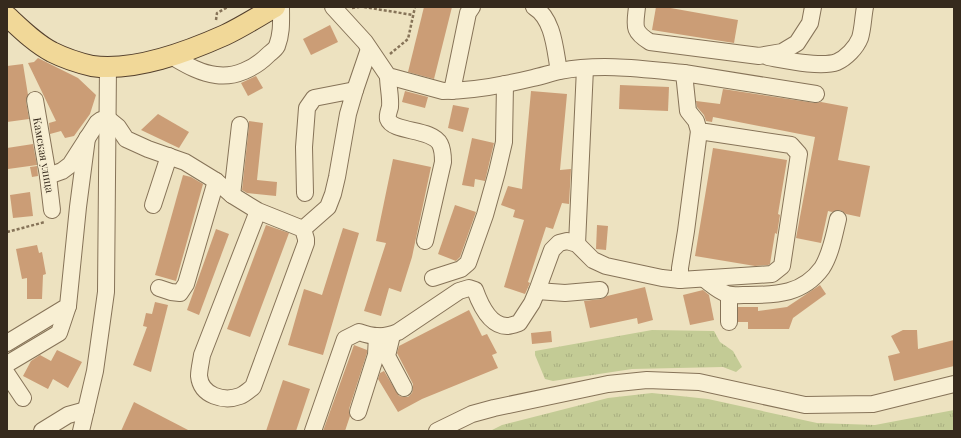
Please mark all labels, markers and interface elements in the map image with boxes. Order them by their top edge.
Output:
street label: Камская улица [30,116,58,194]

